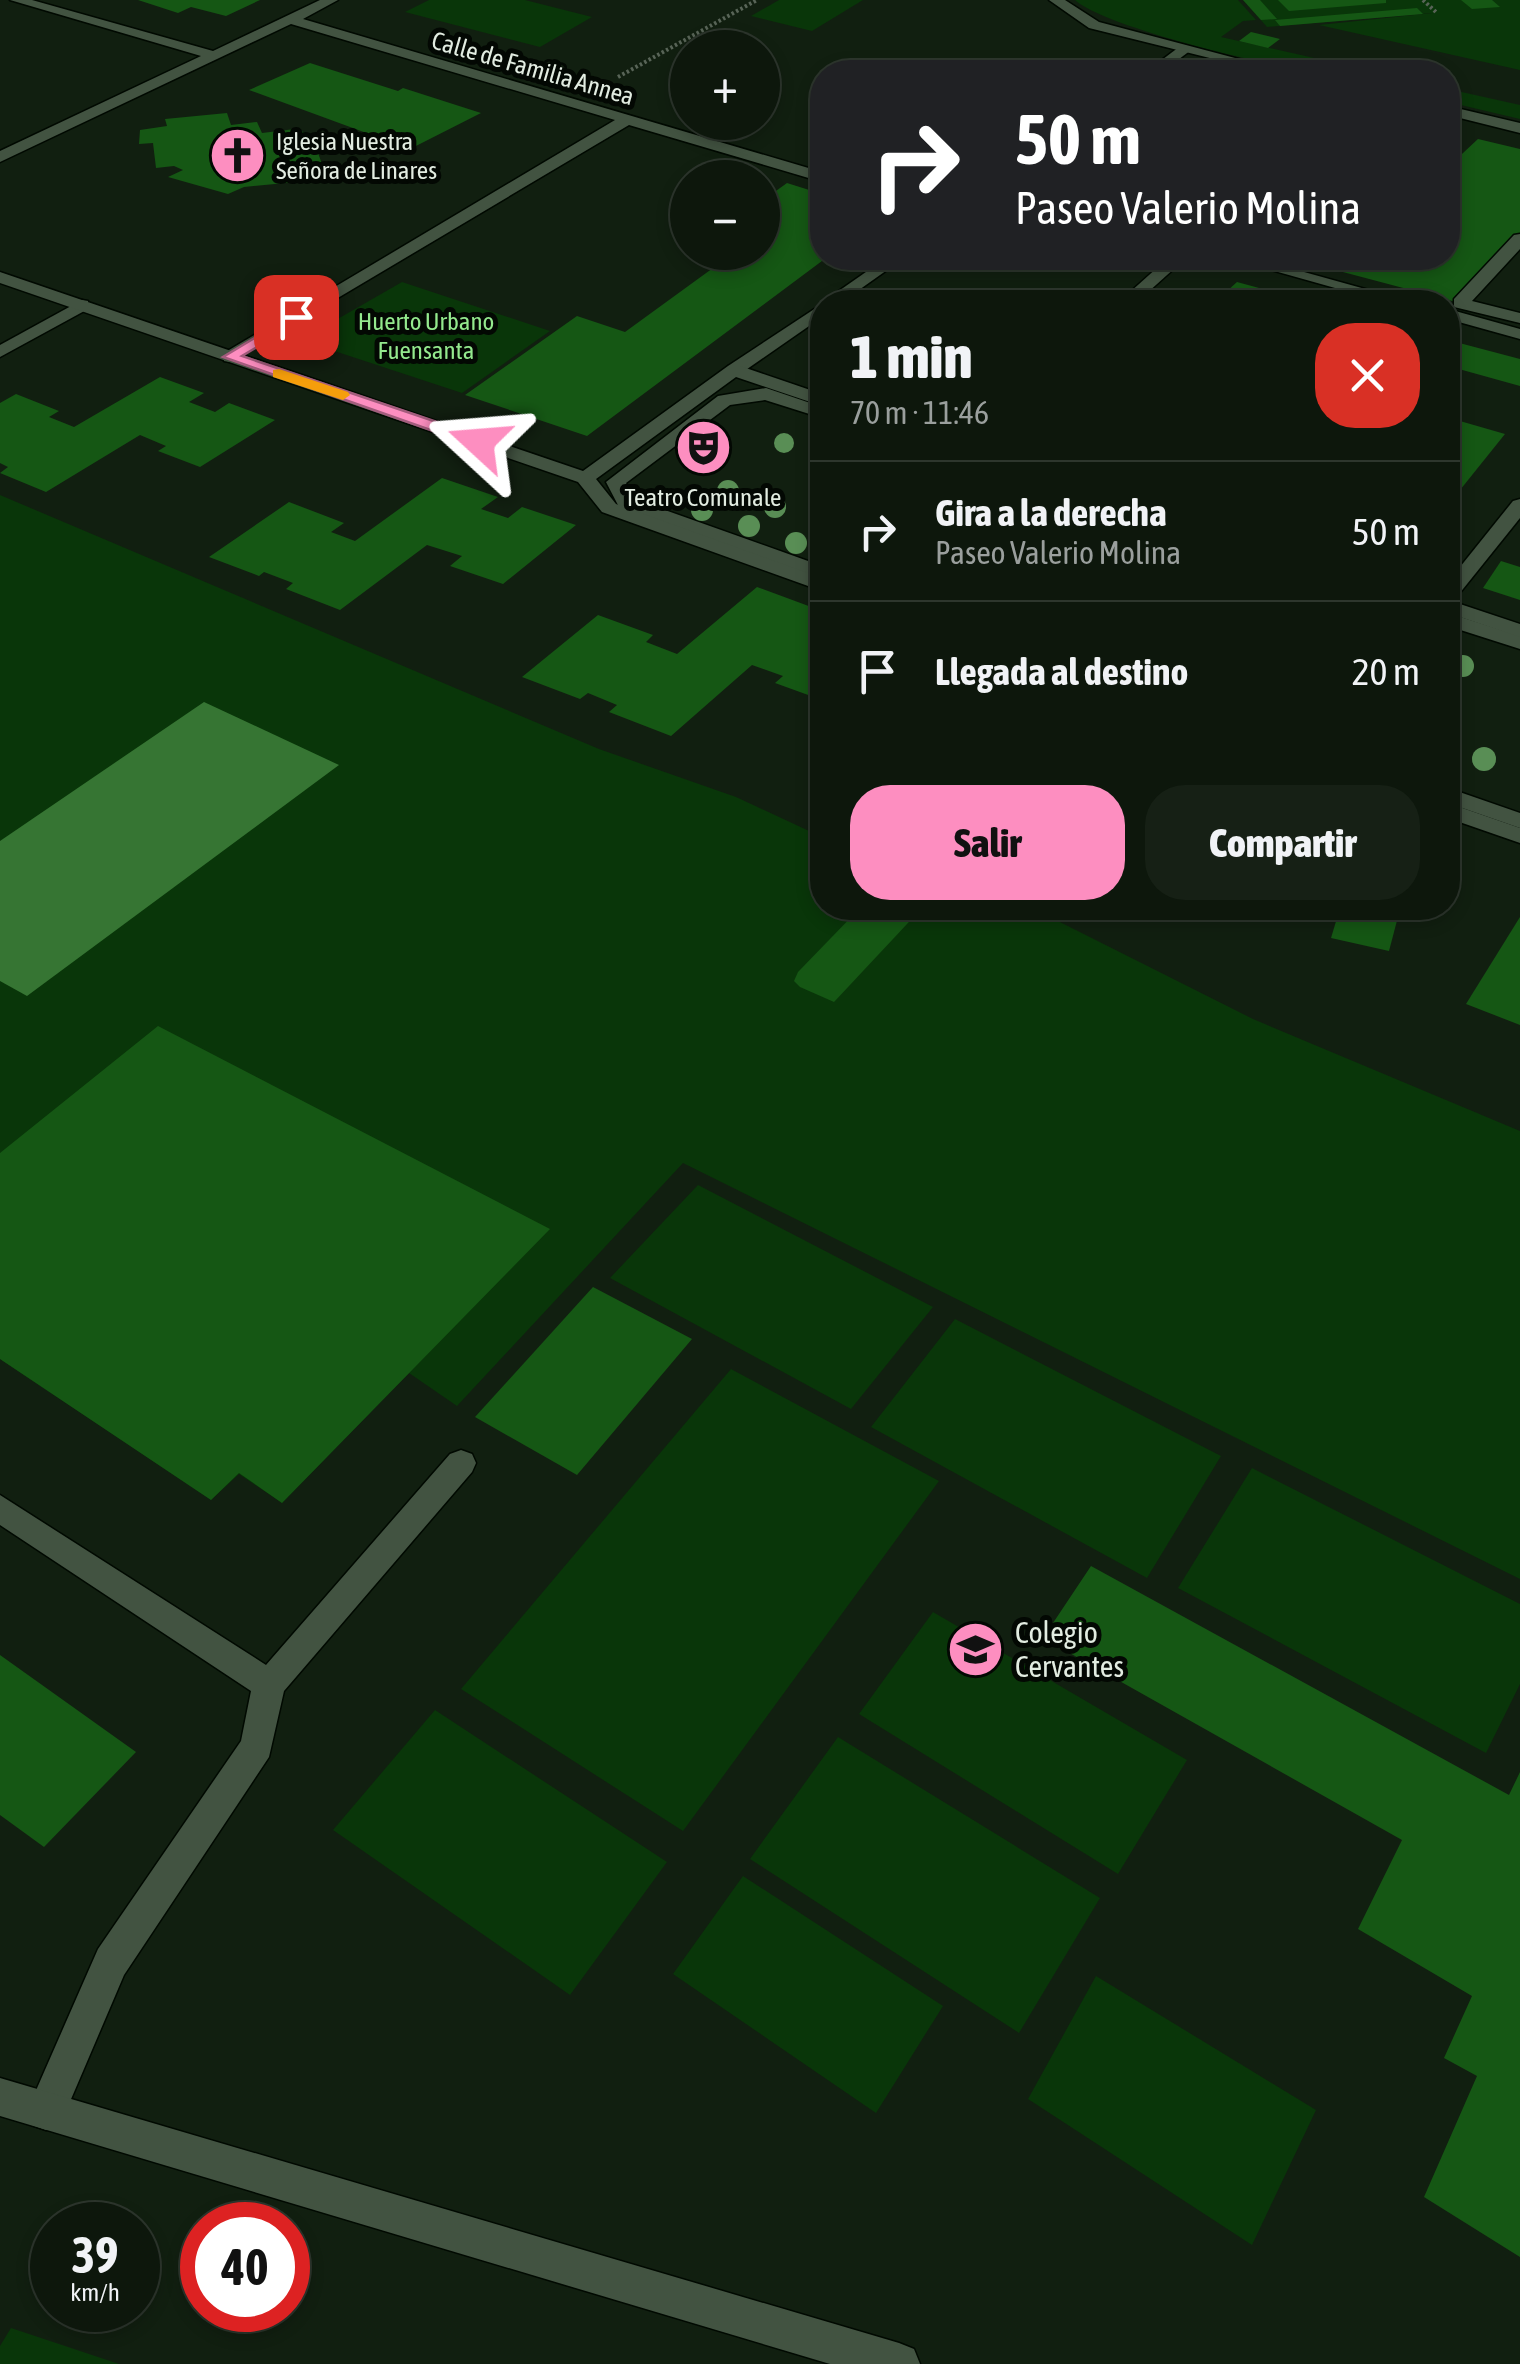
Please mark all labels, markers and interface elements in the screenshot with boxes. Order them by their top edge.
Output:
street label: Calle de Familia Annea [429,26,637,110]
map controls [670,30,780,270]
button: + [670,30,780,140]
text: 50 m [1015,99,1141,179]
icon: right [850,100,980,230]
church icon: Iglesia Nuestra Señora de Linares [207,125,267,185]
place label: Iglesia Nuestra Señora de Linares [276,127,437,184]
button: − [670,160,780,270]
text: Paseo Valerio Molina [1015,182,1361,234]
pin [254,275,339,360]
icon: arrive [269,290,324,345]
park label: Huerto Urbano Fuensanta [358,307,494,364]
text: 1 min [850,322,973,391]
button: close [1315,323,1420,428]
position arrow [427,390,531,494]
text: 70 m · 11:46 [850,394,989,431]
theatre icon: Teatro Comunale [673,418,733,478]
place label: Teatro Comunale [625,483,781,511]
text: Gira a la derecha [935,491,1167,534]
icon: right [850,504,905,559]
text: 50 m [1352,510,1420,553]
text: Paseo Valerio Molina [935,534,1181,571]
icon: arrive [850,644,905,699]
text: Llegada al destino [935,650,1188,693]
text: 20 m [1352,650,1420,693]
button: Salir [850,785,1125,900]
button: Compartir [1145,785,1420,900]
place label: Colegio Cervantes [1015,1615,1124,1683]
school or university icon: Colegio Cervantes [946,1619,1006,1679]
speed limit sign: 40 [180,2202,310,2332]
text: 39 [71,2226,118,2284]
text: km/h [70,2278,120,2306]

